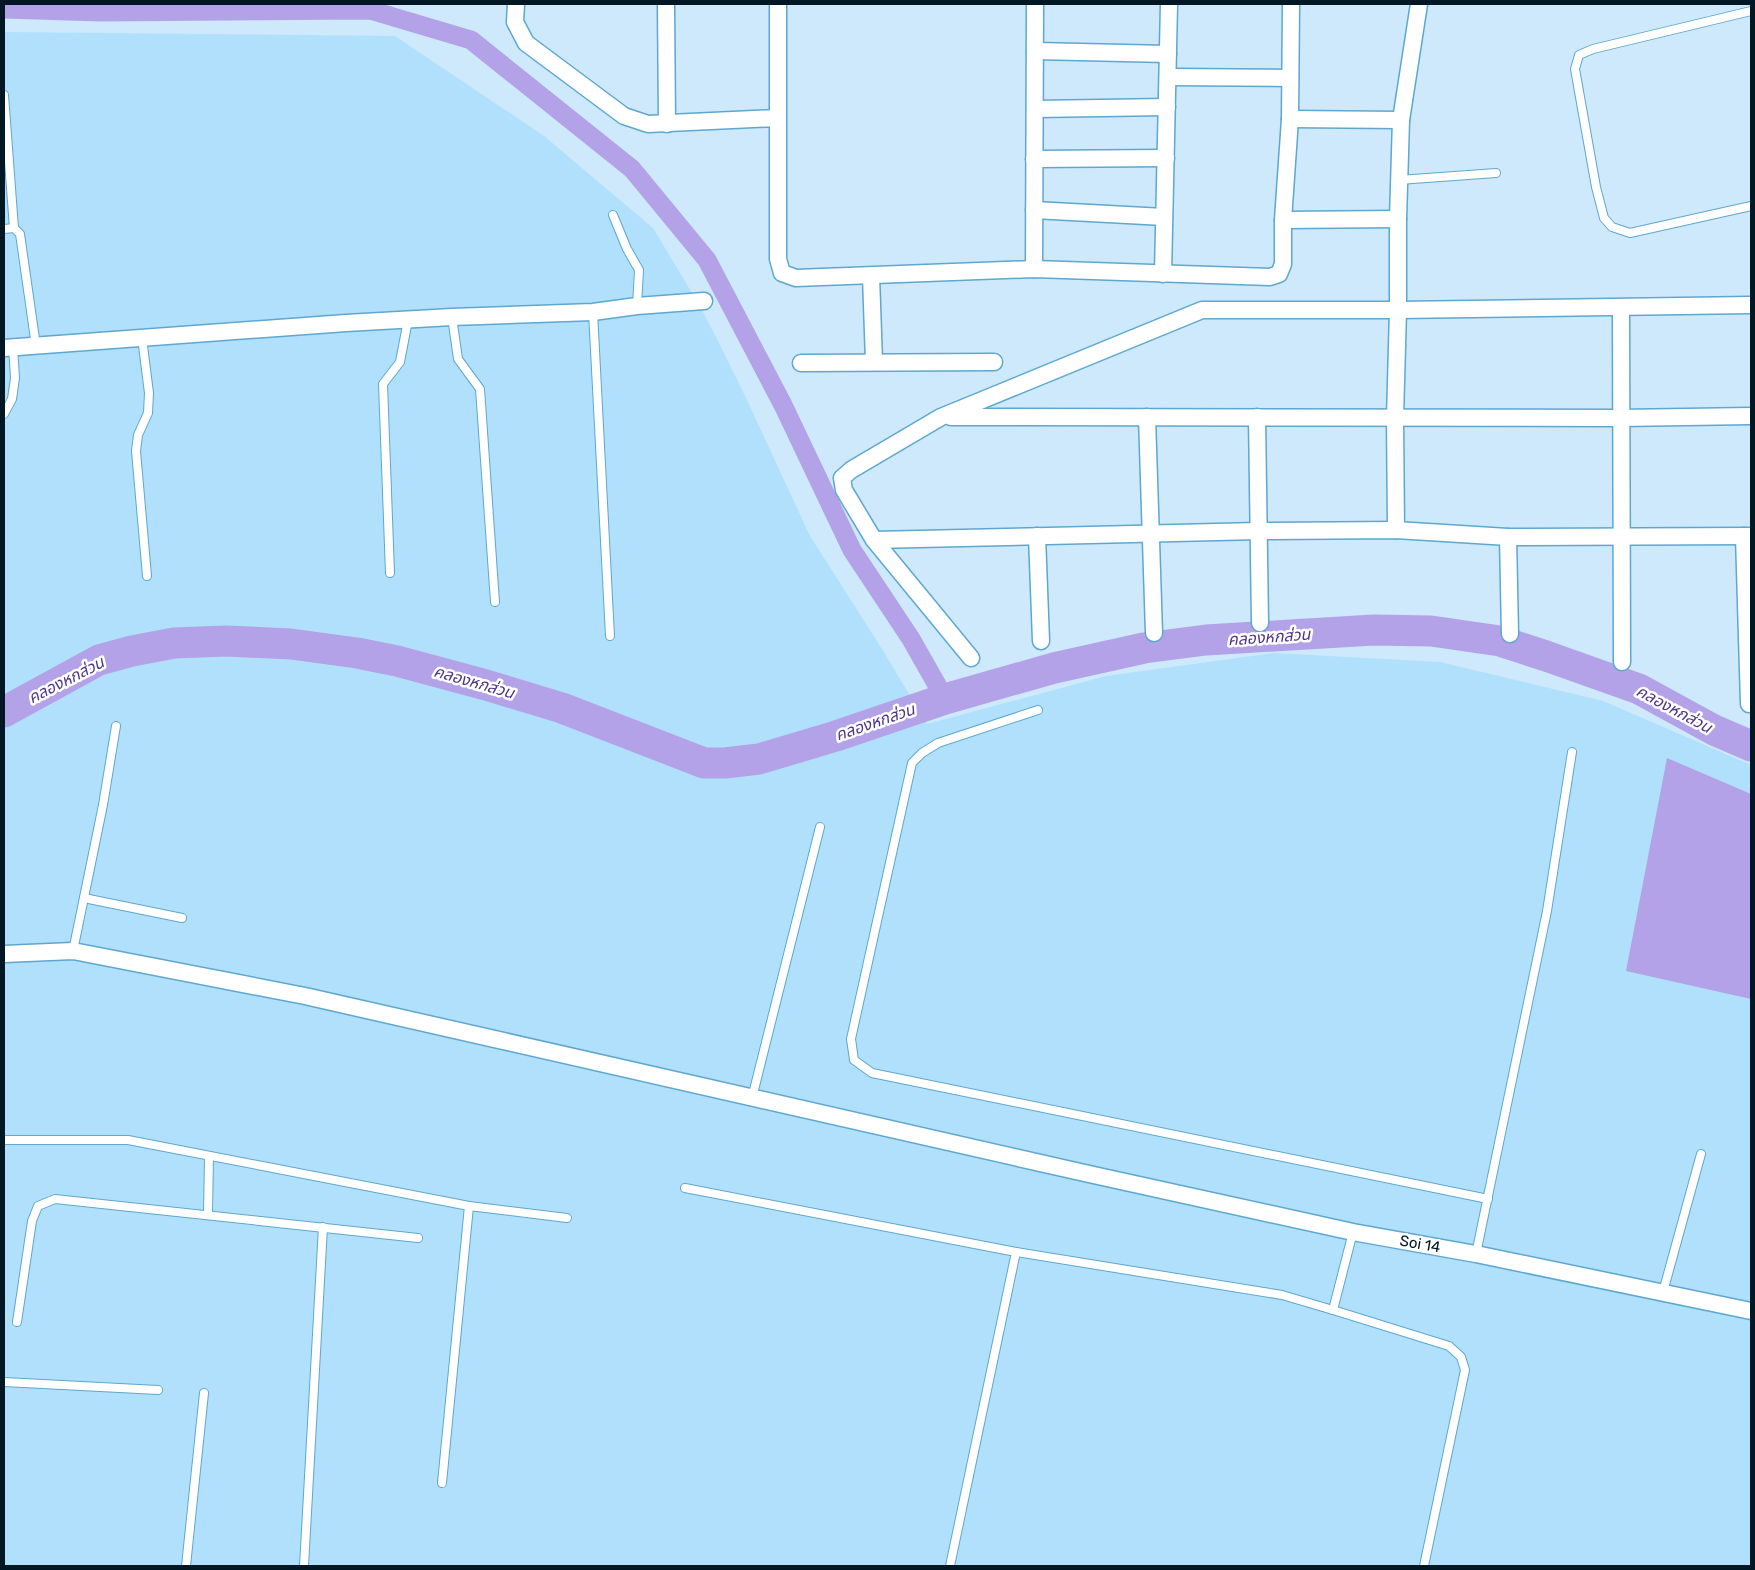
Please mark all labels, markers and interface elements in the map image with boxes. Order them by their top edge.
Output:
water label: คลองหกส่วน [1227,625,1312,649]
water label: คลองหกส่วน [25,652,108,707]
water label: คลองหกส่วน [432,661,517,703]
water label: คลองหกส่วน [1633,681,1716,737]
water label: คลองหกส่วน [833,699,918,744]
street label: Soi 14 [1398,1232,1442,1256]

